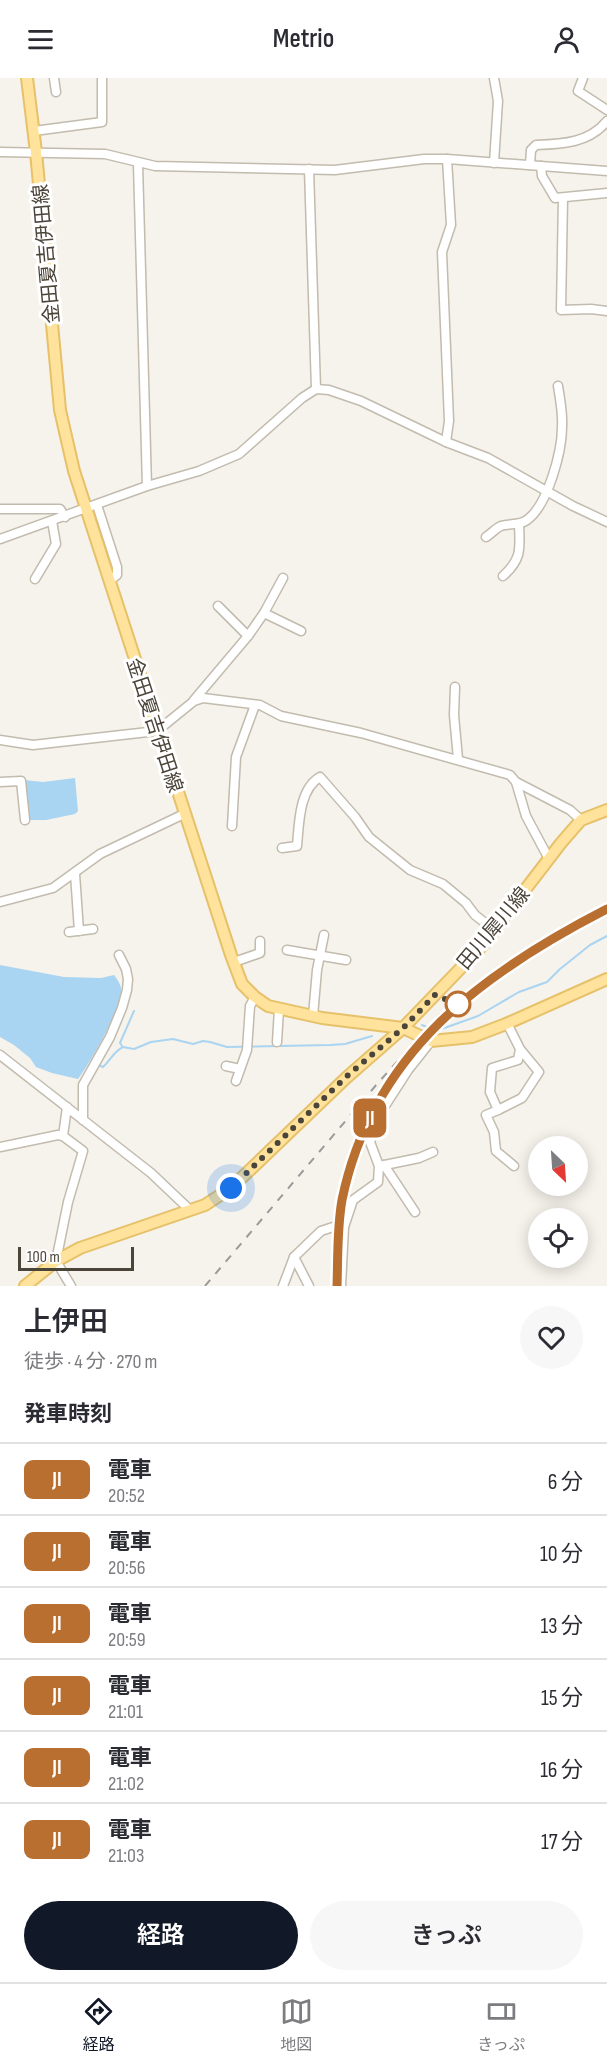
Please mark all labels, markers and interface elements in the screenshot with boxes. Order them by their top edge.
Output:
icon: menu [24,23,57,56]
text: Metrio [273,23,334,55]
icon: person [550,23,583,56]
street label: 金田夏吉伊田線 [29,183,65,325]
street label: 金田夏吉伊田線 [121,655,187,796]
street label: 田川犀川線 [452,883,535,975]
unlabelled marker [445,991,471,1017]
line badge: JI [343,1098,397,1138]
text: JI [365,1106,375,1131]
north arrow [528,1136,588,1196]
map controls [528,1136,588,1268]
your location [216,1173,246,1203]
button: locate [528,1208,588,1268]
scale bar [18,1244,134,1272]
text: 100 m [27,1248,60,1267]
text: 上伊田 [24,1306,108,1339]
button: heart [520,1306,583,1369]
text: 徒歩 · 4 分 · 270 m [24,1350,157,1374]
text: 発車時刻 [24,1401,112,1428]
text: 電車 [108,1457,152,1484]
text: JI [52,1467,62,1492]
text: 6 分 [548,1469,583,1496]
text: 20:52 [108,1484,145,1508]
text: 電車 [108,1529,152,1556]
text: JI [52,1539,62,1564]
text: 10 分 [540,1541,583,1568]
text: 20:56 [108,1556,145,1580]
text: 電車 [108,1601,152,1628]
text: JI [52,1611,62,1636]
text: 13 分 [541,1613,583,1640]
text: 20:59 [108,1628,146,1652]
text: 電車 [108,1673,152,1700]
text: JI [52,1683,62,1708]
text: 15 分 [541,1685,583,1712]
text: 21:01 [108,1700,143,1724]
text: 電車 [108,1745,152,1772]
text: JI [52,1755,62,1780]
text: 16 分 [540,1757,583,1784]
text: 21:02 [108,1772,144,1796]
text: 電車 [108,1817,152,1844]
text: JI [52,1827,62,1852]
text: 17 分 [541,1829,583,1856]
text: 21:03 [108,1844,144,1868]
button: 経路 [24,1901,298,1970]
button: きっぷ [310,1901,583,1970]
tab: 経路 [82,1995,115,2055]
tab: 地図 [280,1995,313,2055]
tab: きっぷ [477,1995,525,2055]

